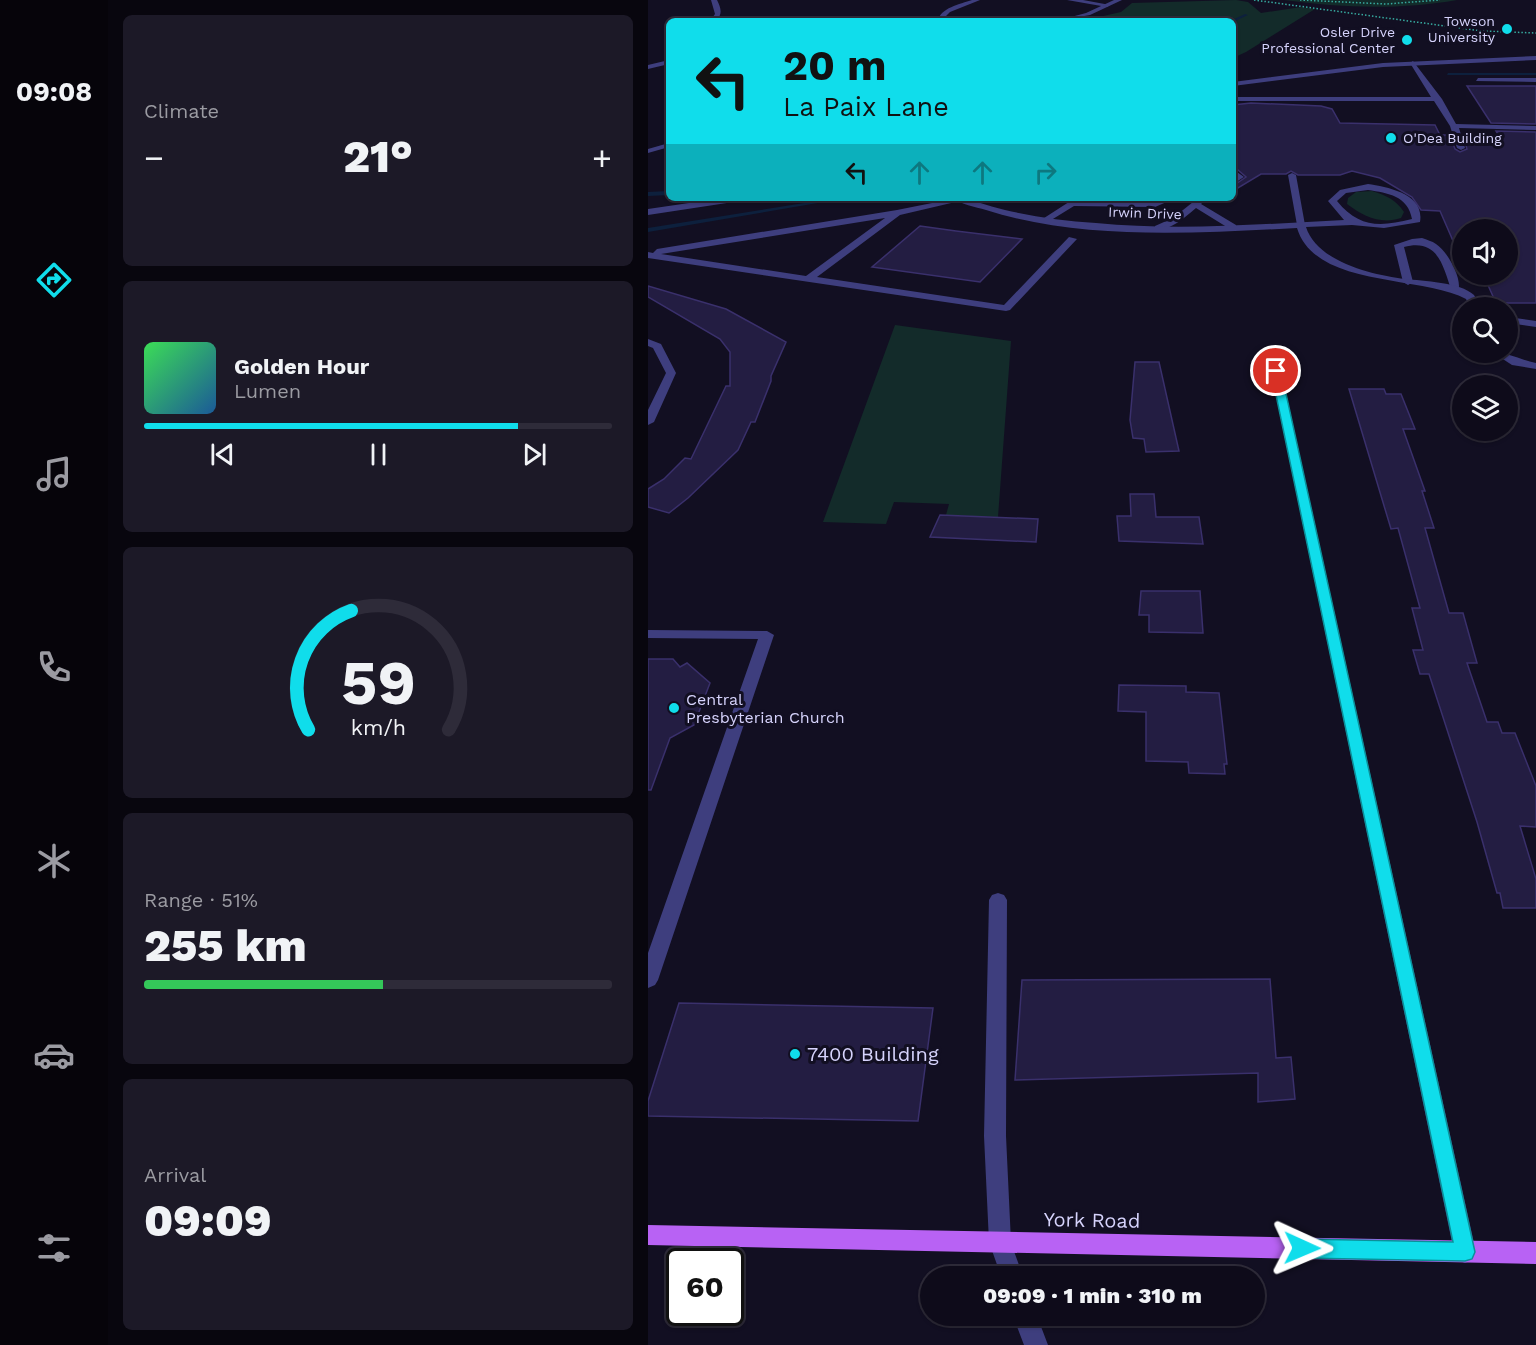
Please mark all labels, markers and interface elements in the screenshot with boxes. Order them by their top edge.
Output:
place label: Towson University [1428,13,1496,45]
marker: Towson University [1500,22,1514,36]
place label: Osler Drive Professional Center [1261,24,1395,56]
marker: Osler Drive Professional Center [1400,33,1414,47]
text: 20 m [783,41,887,90]
icon: left [684,42,762,120]
text: 09:08 [16,76,92,108]
text: La Paix Lane [783,91,949,123]
text: Climate [144,99,219,123]
text: 21° [343,130,413,183]
place label: O'Dea Building [1403,130,1502,146]
marker: O'Dea Building [1384,131,1398,145]
text: − [144,138,164,177]
text: + [592,138,612,177]
icon: left [840,156,873,189]
icon: ahead [903,156,936,189]
icon: ahead [966,156,999,189]
icon: right [1029,156,1062,189]
street label: Irwin Drive [1108,204,1182,222]
map controls [1452,219,1518,441]
button: sound [1452,219,1518,285]
icon: directions [33,259,75,301]
button: search [1452,297,1518,363]
pin [1250,345,1301,396]
text: Golden Hour [234,354,369,379]
icon: arrive [1259,354,1292,387]
button: layers [1452,375,1518,441]
text: Lumen [234,379,301,403]
icon: previous [206,438,239,471]
icon: pause [362,438,395,471]
icon: next [518,438,551,471]
icon: music [33,453,75,495]
icon: phone [33,646,75,688]
text: 59 [341,646,415,719]
place label: Central Presbyterian Church [686,690,845,727]
marker: Central Presbyterian Church [667,701,681,715]
text: km/h [350,715,406,740]
icon: climate [33,840,75,882]
text: Range · 51% [144,888,258,912]
text: 255 km [144,919,307,972]
icon: car [33,1034,75,1076]
place label: 7400 Building [807,1042,939,1066]
marker: 7400 Building [788,1047,802,1061]
text: Arrival [144,1163,206,1187]
text: 09:09 [144,1194,272,1247]
street label: York Road [1043,1207,1141,1233]
position arrow [1270,1216,1334,1280]
icon: filters [33,1227,75,1269]
speed limit sign: 60 [666,1248,744,1326]
text: 09:09 · 1 min · 310 m [983,1283,1202,1308]

